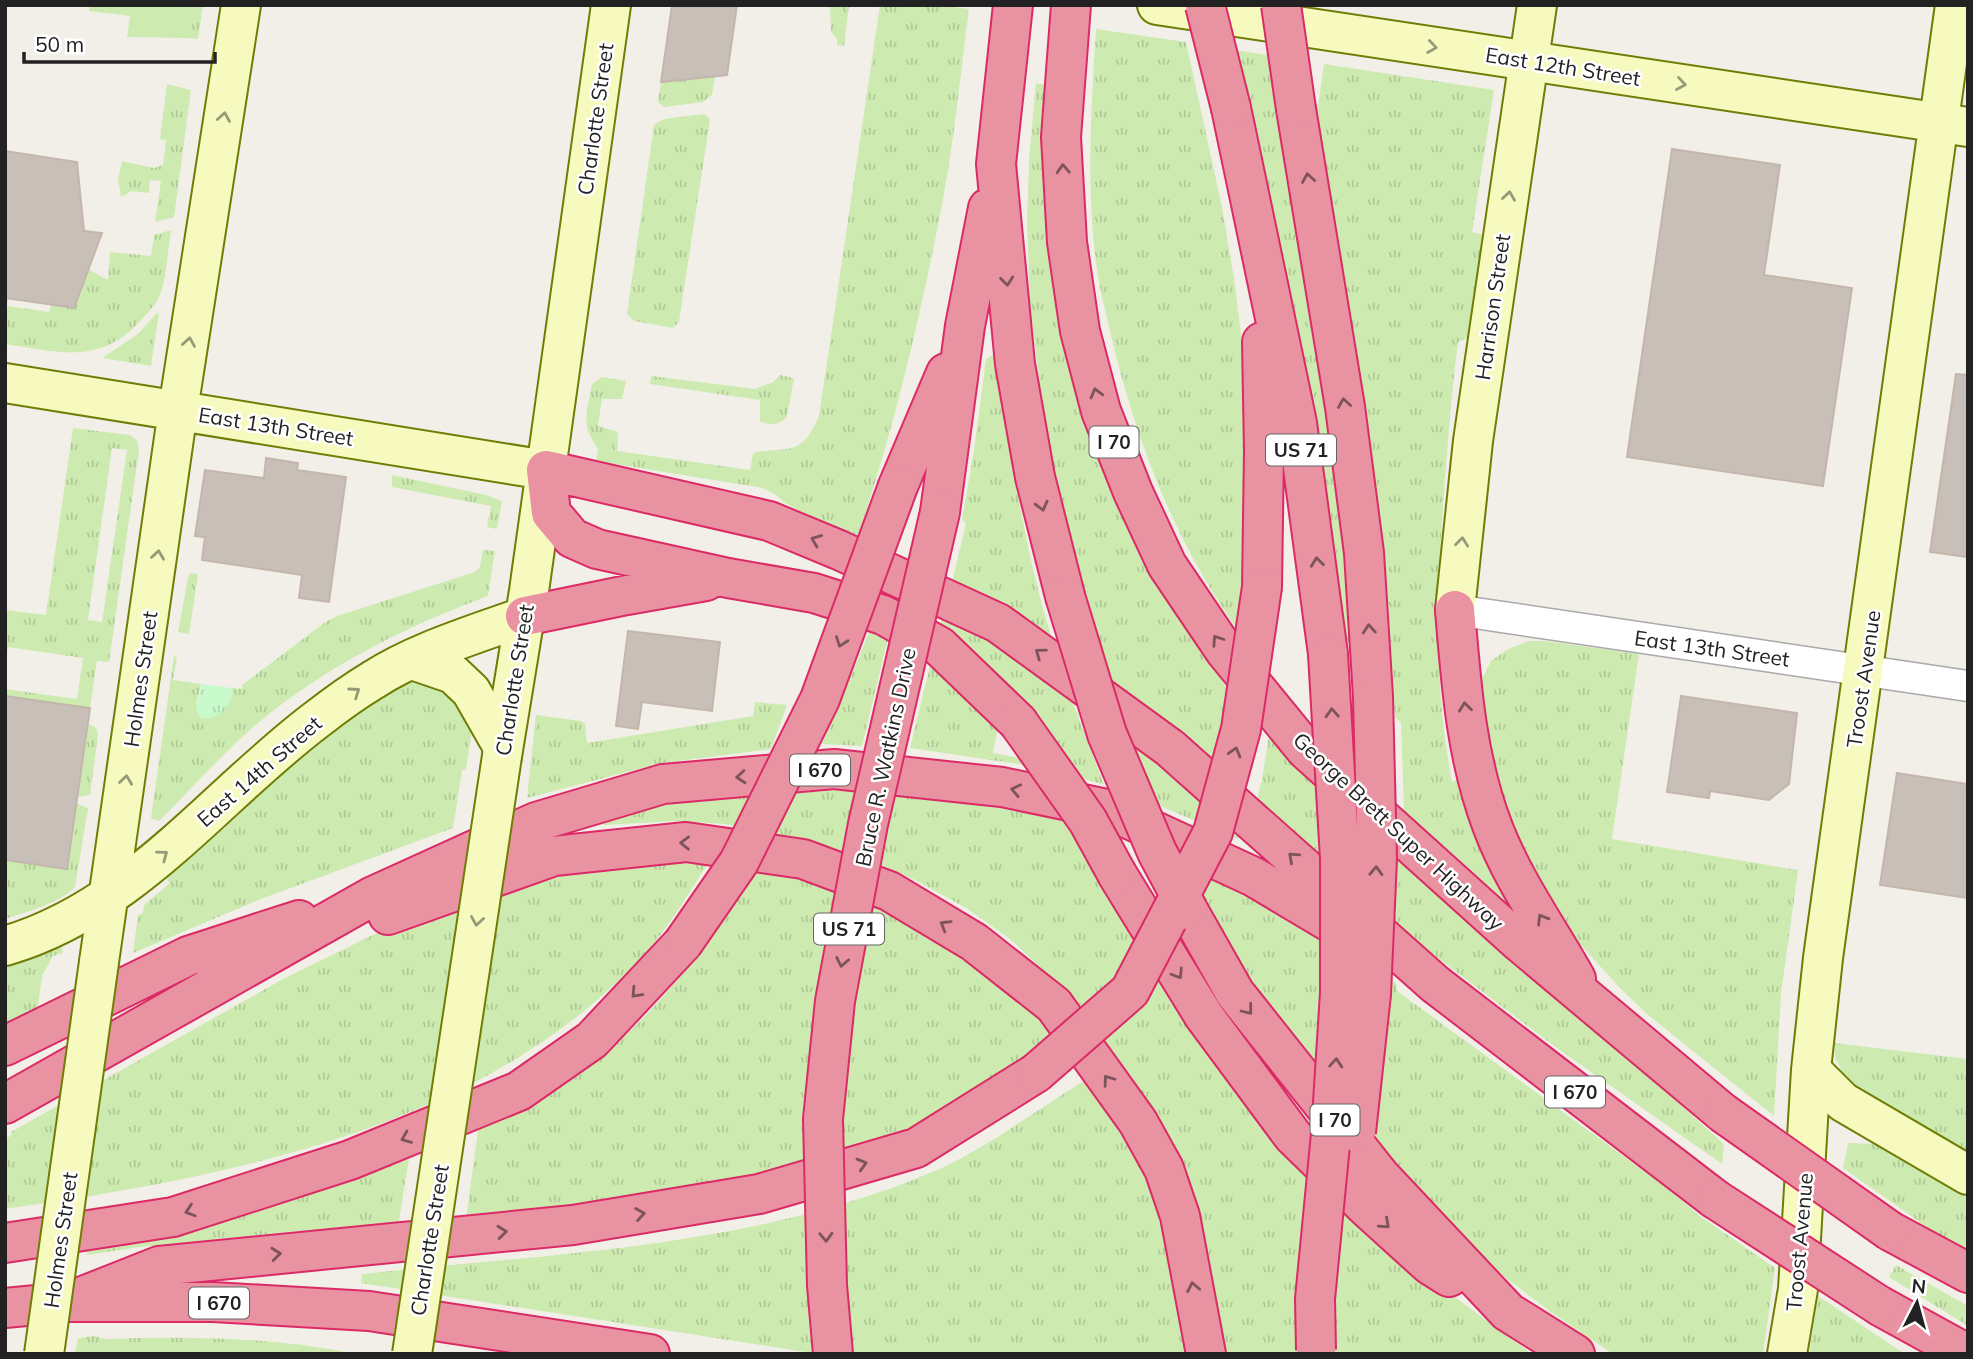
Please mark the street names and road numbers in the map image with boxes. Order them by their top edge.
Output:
street label: Charlotte Street [571,41,619,197]
street label: East 12th Street [1484,41,1642,91]
street label: Harrison Street [1469,232,1515,382]
street label: East 13th Street [197,401,355,451]
road number: I 70 [1090,426,1138,458]
road number: US 71 [1266,435,1336,466]
street label: Charlotte Street [489,602,539,758]
street label: Troost Avenue [1840,608,1886,750]
street label: Holmes Street [118,609,162,749]
street label: East 13th Street [1633,624,1791,672]
street label: Bruce R. Watkins Drive [849,645,921,869]
street label: East 14th Street [191,710,327,832]
street label: George Brett Super Highway [1288,726,1510,936]
road number: I 670 [790,754,850,786]
road number: US 71 [814,914,884,945]
road number: I 670 [1545,1076,1605,1108]
road number: I 70 [1310,1104,1360,1136]
street label: Charlotte Street [404,1162,454,1318]
street label: Holmes Street [38,1170,82,1310]
street label: Troost Avenue [1780,1172,1818,1312]
road number: I 670 [189,1288,249,1318]

